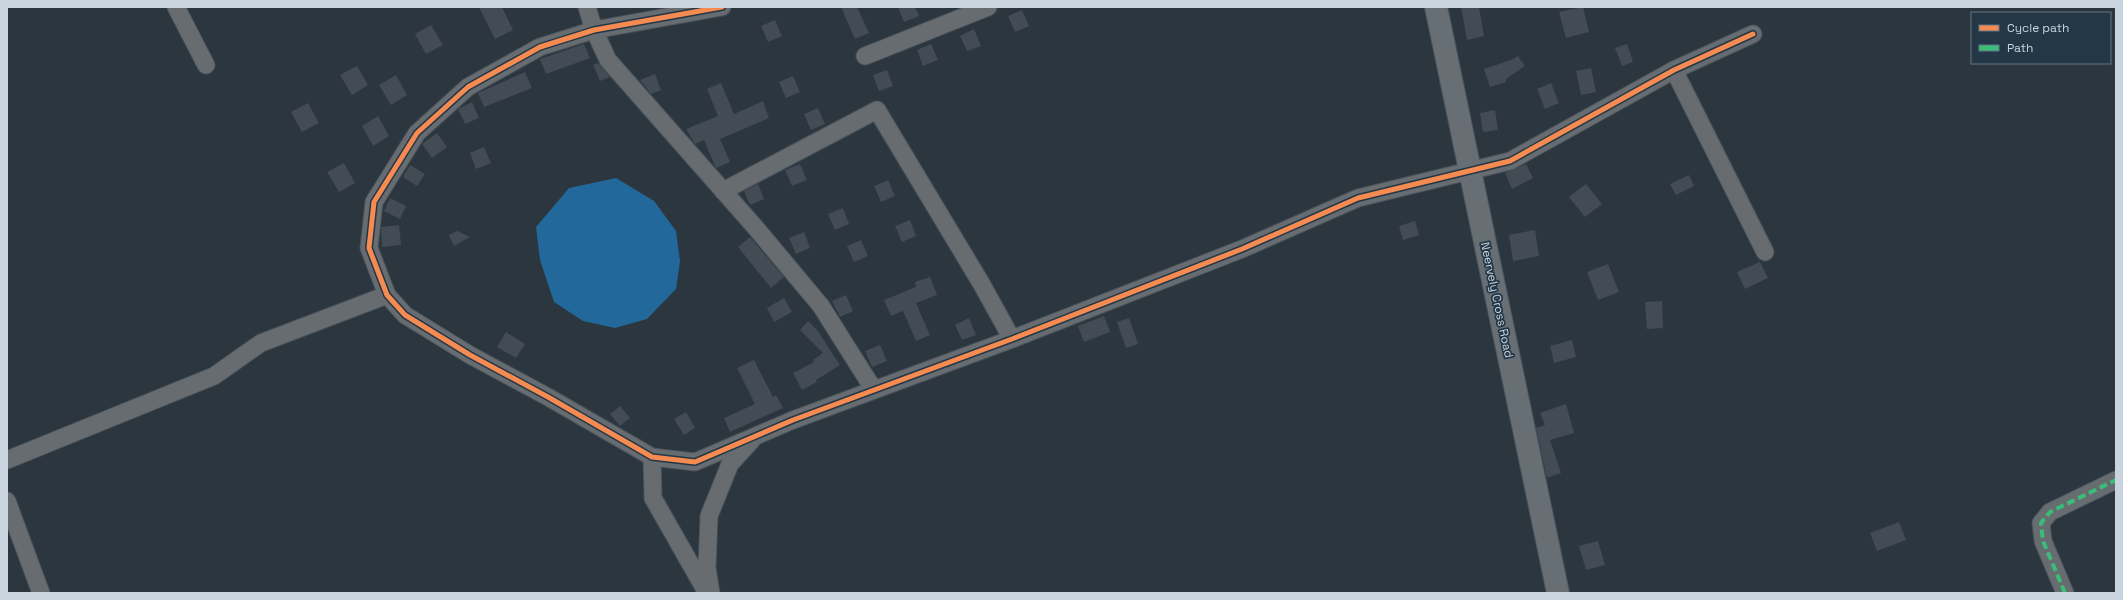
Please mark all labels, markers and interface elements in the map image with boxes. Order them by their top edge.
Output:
legend [1971,12,2111,64]
text: Cycle path [2007,20,2069,36]
text: Path [2007,40,2033,56]
street label: Neervely Cross Road [1477,241,1517,359]

